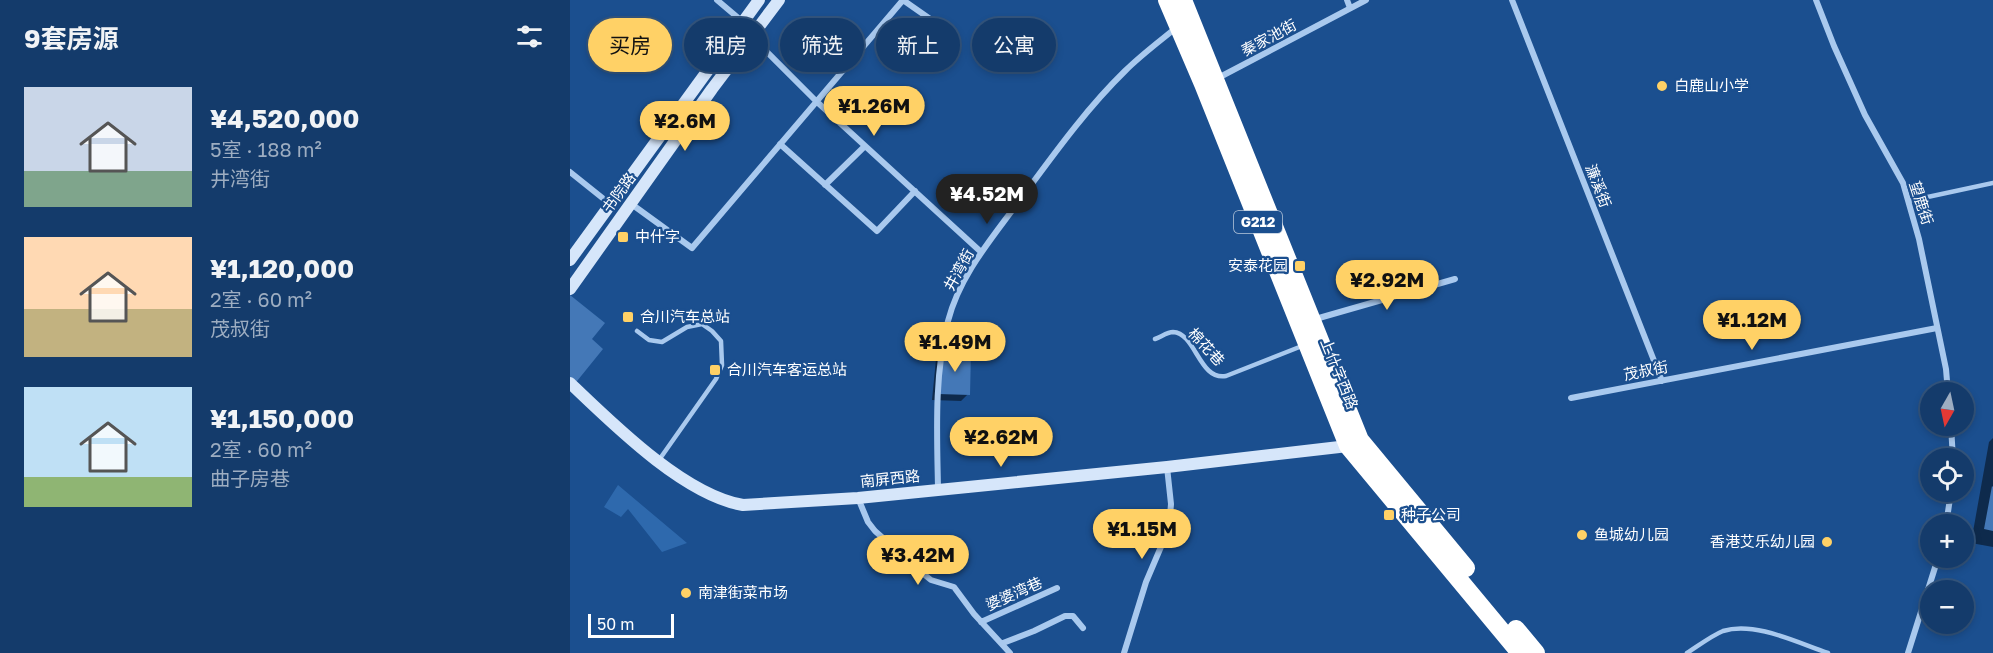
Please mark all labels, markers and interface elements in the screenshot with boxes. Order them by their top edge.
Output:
street label: 秦家池街 [1238,15,1299,59]
chip: 买房 [588,18,672,72]
chip: 租房 [684,18,768,72]
chip: 筛选 [780,18,864,72]
chip: 新上 [876,18,960,72]
chip: 公寓 [972,18,1056,72]
icon: filters [513,20,546,53]
text: 9套房源 [24,23,119,54]
place label: 白鹿山小学 [1674,76,1749,94]
marker: 白鹿山小学 [1655,79,1669,93]
pin: ¥1.26M [825,86,923,137]
text: ¥1.26M [838,93,910,117]
pin: ¥2.6M [643,101,727,152]
text: ¥4,520,000 [210,103,359,134]
text: ¥2.6M [654,108,716,132]
icon: home [72,111,144,183]
text: 5室 · 188 m² [210,137,322,161]
street label: 濂溪街 [1582,161,1615,210]
text: 井湾街 [210,166,270,190]
street label: 书院路 [598,169,639,216]
pin: ¥4.52M [938,174,1036,225]
street label: 望鹿街 [1906,179,1937,227]
text: ¥4.52M [950,181,1024,205]
road number: G212 [1234,211,1282,233]
place label: 中什字 [635,227,680,245]
marker: 中什字 [616,230,630,244]
street label: 井湾街 [939,245,977,294]
text: ¥1,120,000 [210,253,354,284]
place label: 安泰花园 [1228,256,1288,274]
marker: 安泰花园 [1293,259,1307,273]
pin: ¥2.92M [1338,260,1436,311]
icon: home [72,261,144,333]
text: ¥2.92M [1350,267,1424,291]
text: 2室 · 60 m² [210,287,312,311]
pin: ¥1.12M [1703,300,1801,351]
place label: 合川汽车总站 [640,307,730,325]
text: ¥1.12M [1717,307,1787,331]
marker: 合川汽车总站 [621,310,635,324]
text: 茂叔街 [210,316,270,340]
pin: ¥1.49M [906,322,1004,373]
street label: 棉花巷 [1185,324,1229,369]
text: ¥1.49M [919,329,991,353]
street label: 上什字西路 [1318,335,1362,412]
street label: 茂叔街 [1622,357,1670,383]
place label: 合川汽车客运总站 [727,360,847,378]
marker: 合川汽车客运总站 [708,363,722,377]
north arrow [1920,382,1974,436]
map controls [1920,382,1974,634]
text: ¥1,150,000 [210,403,354,434]
icon: home [72,411,144,483]
pin: ¥2.62M [952,417,1050,468]
text: ¥2.62M [964,424,1038,448]
text: 2室 · 60 m² [210,437,312,461]
button: locate [1920,448,1974,502]
text: 曲子房巷 [210,466,290,490]
street label: 南屏西路 [859,466,921,490]
place label: 种子公司 [1401,505,1461,523]
marker: 种子公司 [1382,508,1396,522]
pin: ¥1.15M [1093,509,1191,560]
button: + [1920,514,1974,568]
text: ¥1.15M [1107,516,1177,540]
place label: 鱼城幼儿园 [1594,525,1669,543]
marker: 鱼城幼儿园 [1575,528,1589,542]
place label: 香港艾乐幼儿园 [1710,532,1815,550]
pin: ¥3.42M [869,535,967,586]
marker: 香港艾乐幼儿园 [1820,535,1834,549]
text: ¥3.42M [881,542,955,566]
street label: 婆婆湾巷 [983,573,1045,614]
button: − [1920,580,1974,634]
place label: 南津街菜市场 [698,583,788,601]
marker: 南津街菜市场 [679,586,693,600]
scale bar [588,611,674,638]
text: 50 m [597,614,634,634]

